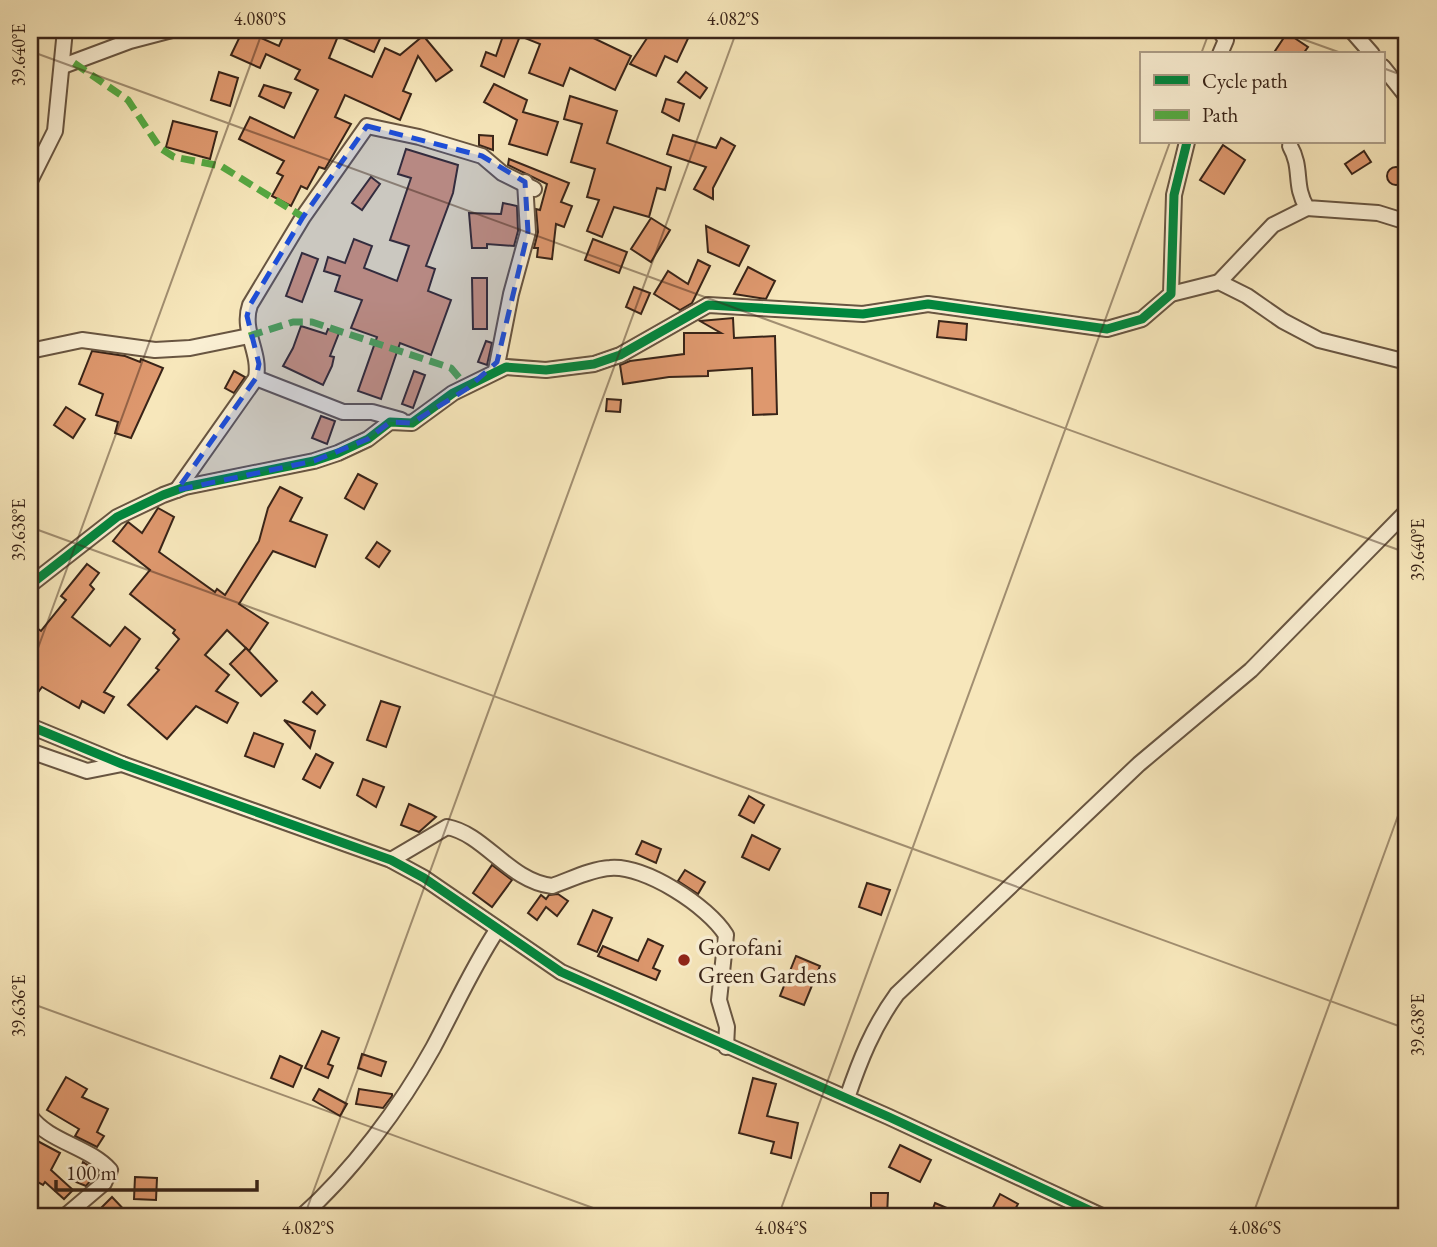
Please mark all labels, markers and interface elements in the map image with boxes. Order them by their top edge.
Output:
text: 4.080°S [234,7,286,30]
text: 4.082°S [707,7,759,30]
text: 39.640°E [7,24,30,86]
legend [1140,52,1384,144]
text: Cycle path [1202,67,1288,94]
text: Path [1202,101,1239,128]
text: 39.638°E [7,499,30,561]
text: 39.640°E [1406,519,1429,581]
place label: Gorofani Green Gardens [698,931,836,990]
marker: Gorofani Green Gardens [676,952,692,968]
text: 39.636°E [7,975,30,1037]
text: 39.638°E [1406,994,1429,1056]
scale bar [56,1149,257,1193]
text: 100 m [66,1159,117,1186]
text: 4.082°S [282,1216,334,1239]
text: 4.084°S [755,1216,807,1239]
text: 4.086°S [1229,1216,1281,1239]

